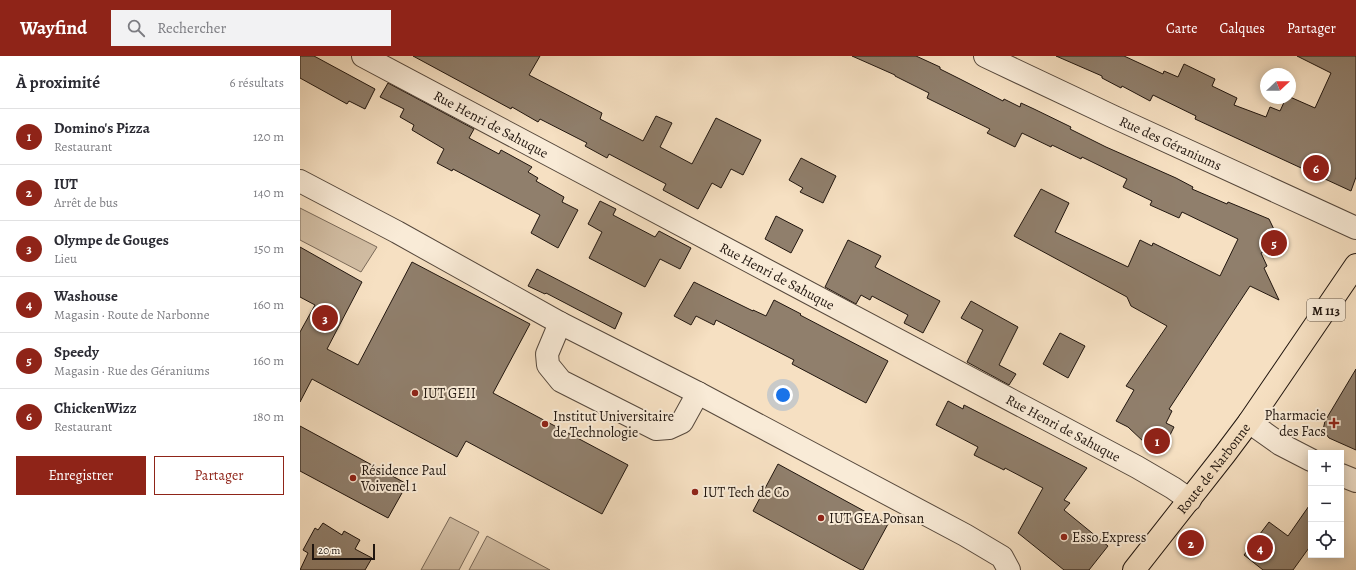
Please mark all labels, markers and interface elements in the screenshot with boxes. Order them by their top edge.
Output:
search box [111,10,391,46]
text: Wayfind [20,15,87,41]
icon: search [125,17,147,39]
text: Rechercher [157,18,226,38]
text: Carte [1166,19,1197,38]
text: Calques [1219,19,1265,38]
text: Partager [1287,19,1336,38]
north arrow [1260,68,1296,104]
text: À proximité [16,71,100,94]
text: 6 résultats [229,74,284,91]
street label: Rue Henri de Sahuque [430,86,552,162]
street label: Rue des Géraniums [1116,111,1225,175]
text: Domino's Pizza [54,118,150,138]
text: 1 [27,128,31,145]
text: 120 m [253,128,284,145]
text: Restaurant [54,138,112,155]
pin: 6 [1303,153,1329,183]
text: IUT [54,174,78,194]
text: 2 [26,184,32,201]
text: 140 m [253,184,284,201]
text: Arrêt de bus [54,194,118,211]
pin: 5 [1261,228,1287,258]
text: Olympe de Gouges [54,230,169,250]
street label: Rue Henri de Sahuque [716,238,838,314]
text: 3 [26,240,32,257]
text: 150 m [254,240,284,257]
text: Lieu [54,250,77,267]
text: Washouse [54,286,118,306]
text: 4 [26,296,32,313]
text: 160 m [253,296,284,313]
road number: M 113 [1307,299,1345,321]
pin: 3 [312,303,338,333]
text: Magasin · Route de Narbonne [54,306,209,323]
text: Speedy [54,342,99,362]
text: 5 [26,352,32,369]
text: 160 m [253,352,284,369]
text: Magasin · Rue des Géraniums [54,362,210,379]
place label: IUT GEII [423,384,476,403]
your location [773,385,793,405]
marker: IUT GEII [410,388,420,398]
street label: Rue Henri de Sahuque [1003,390,1124,466]
text: ChickenWizz [54,398,137,418]
place label: Pharmacie des Facs [1265,406,1326,441]
place label: Institut Universitaire de Technologie [553,407,674,442]
text: 6 [26,408,32,425]
text: 180 m [253,408,284,425]
text: Restaurant [54,418,112,435]
marker: Pharmacie des Facs [1329,418,1339,428]
marker: Institut Universitaire de Technologie [540,419,550,429]
street label: Route de Narbonne [1172,419,1255,518]
pin: 1 [1144,426,1170,456]
map controls [1308,450,1344,558]
button: + [1308,450,1344,486]
button: Enregistrer [16,456,146,495]
button: Partager [154,456,284,495]
place label: Résidence Paul Voivenel 1 [360,461,447,496]
marker: Résidence Paul Voivenel 1 [348,473,358,483]
place label: IUT Tech de Co [703,483,789,502]
button: − [1308,486,1344,522]
marker: IUT Tech de Co [690,487,700,497]
place label: IUT GEA Ponsan [829,509,924,528]
marker: IUT GEA Ponsan [816,513,826,523]
button: locate [1308,522,1344,558]
place label: Esso Express [1072,528,1146,547]
pin: 2 [1178,528,1204,558]
marker: Esso Express [1059,532,1069,542]
pin: 4 [1247,533,1273,563]
scale bar [312,542,375,561]
text: 20 m [318,543,340,558]

